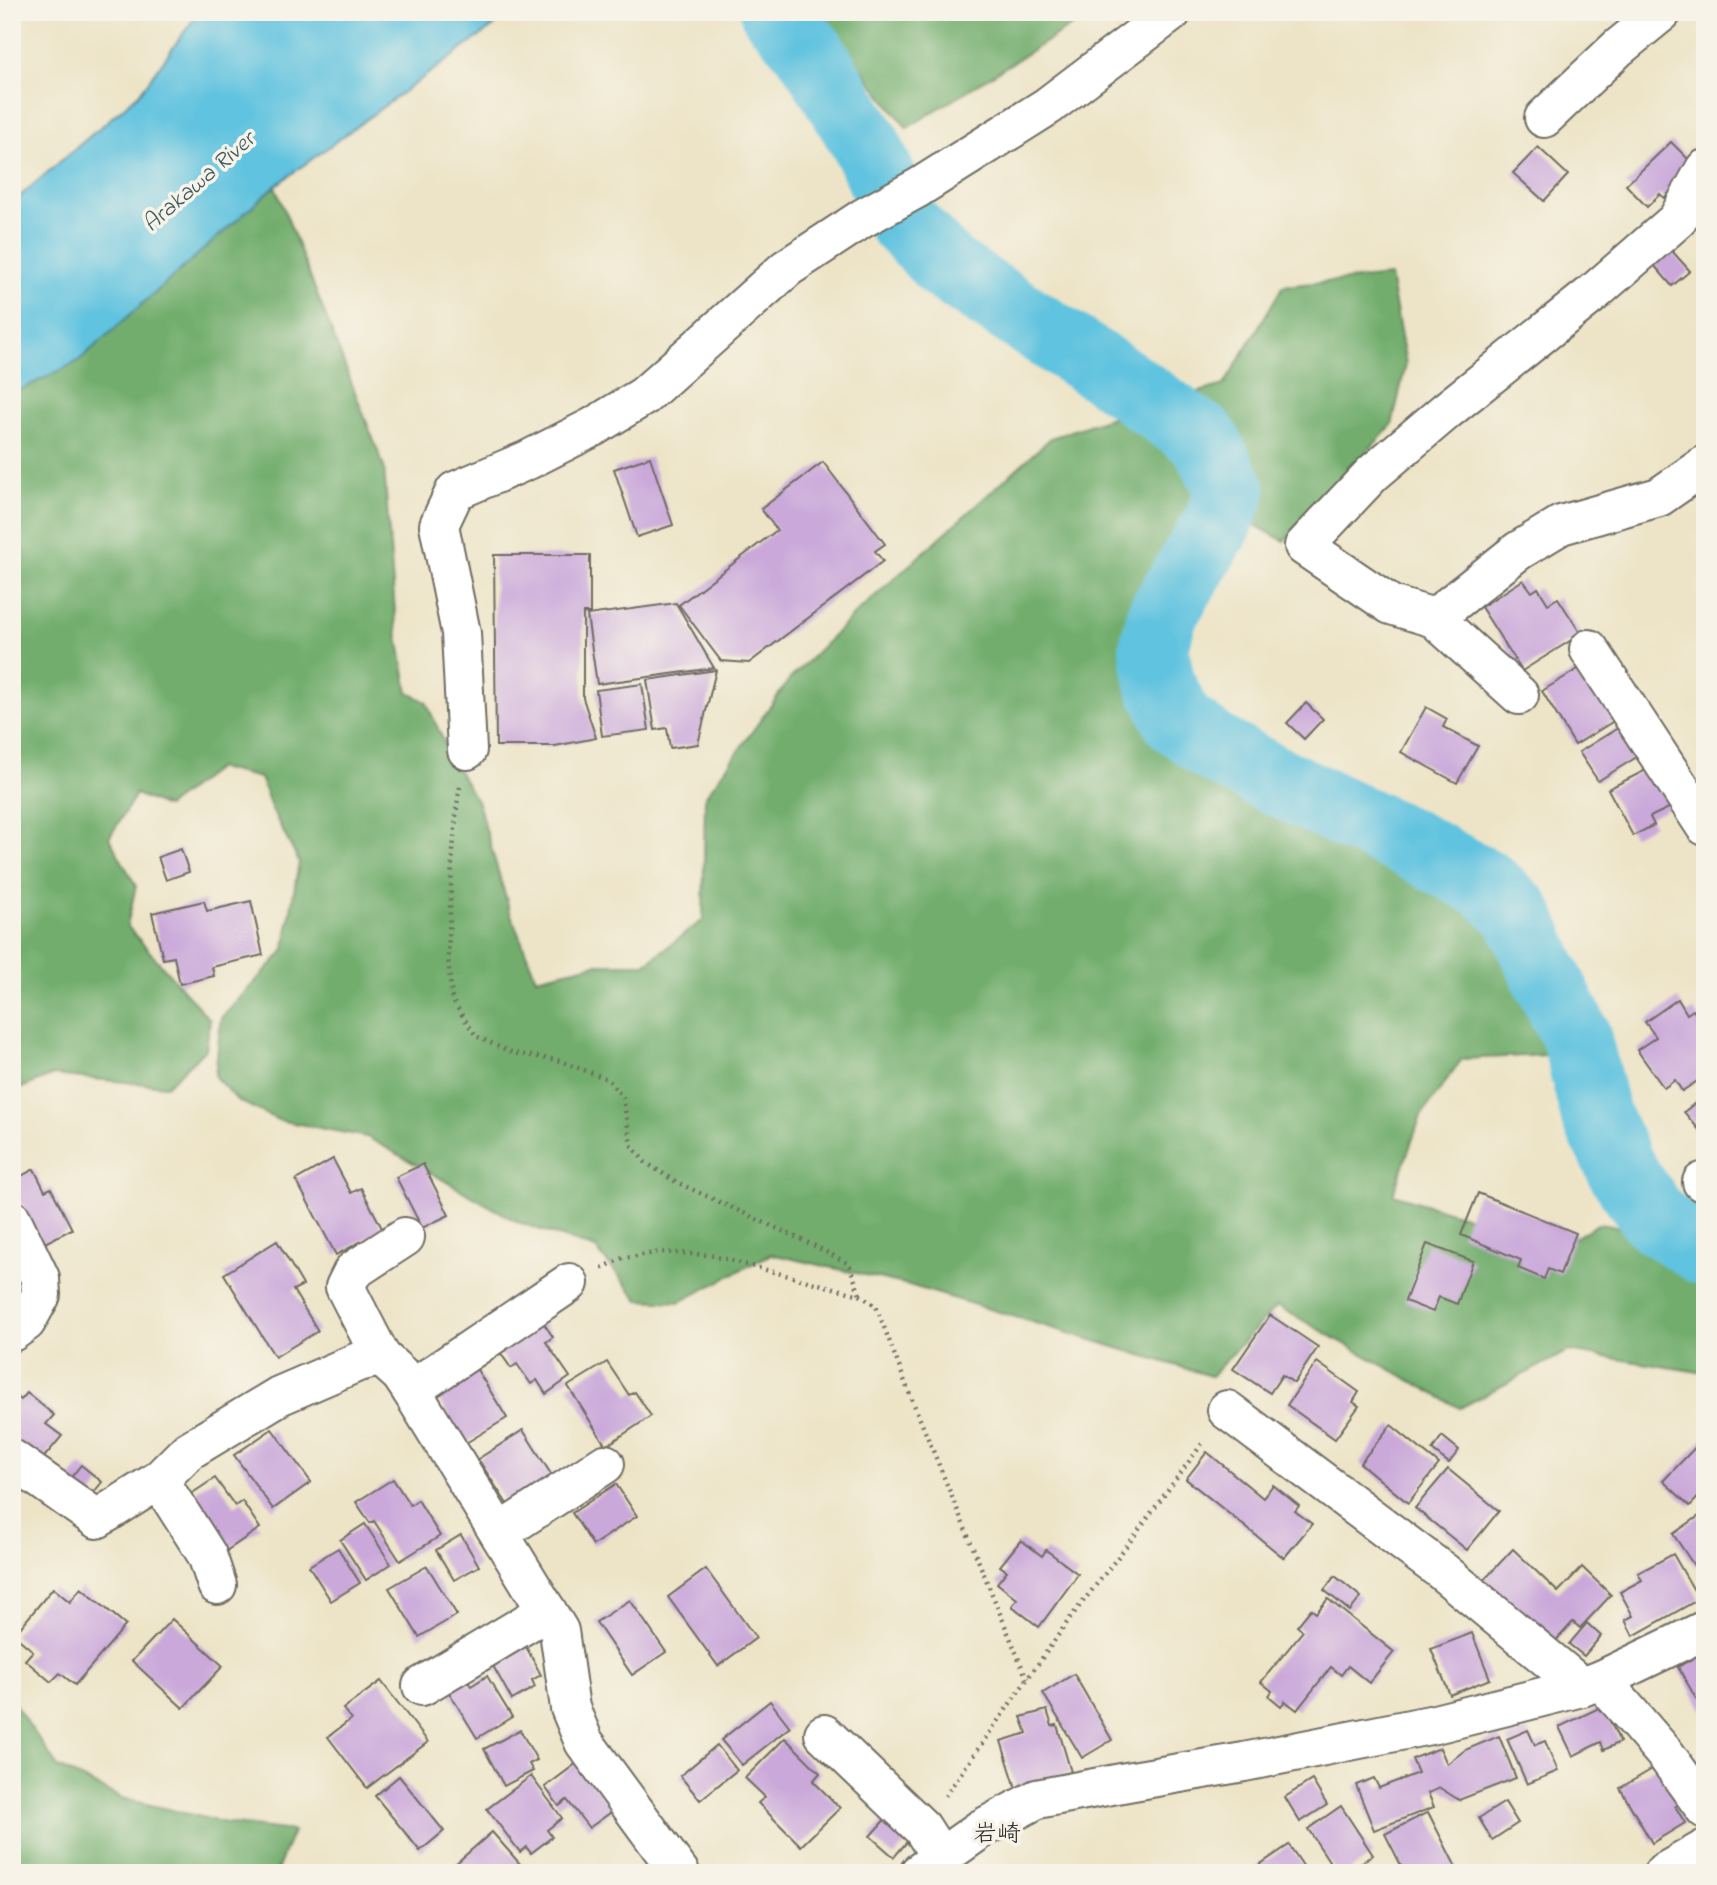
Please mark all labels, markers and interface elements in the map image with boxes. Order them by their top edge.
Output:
water label: Arakawa River [136,122,266,242]
district label: 岩崎 [973,1818,1021,1853]

